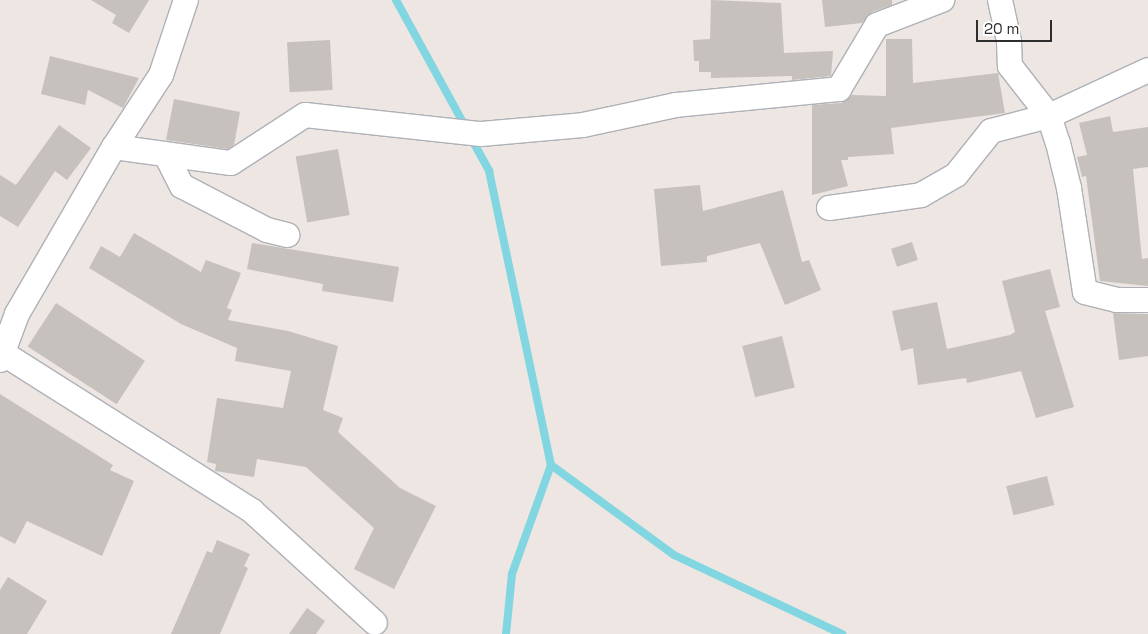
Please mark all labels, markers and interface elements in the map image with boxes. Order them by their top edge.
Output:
scale bar [978,10,1054,42]
text: 20 m [984,19,1019,38]

